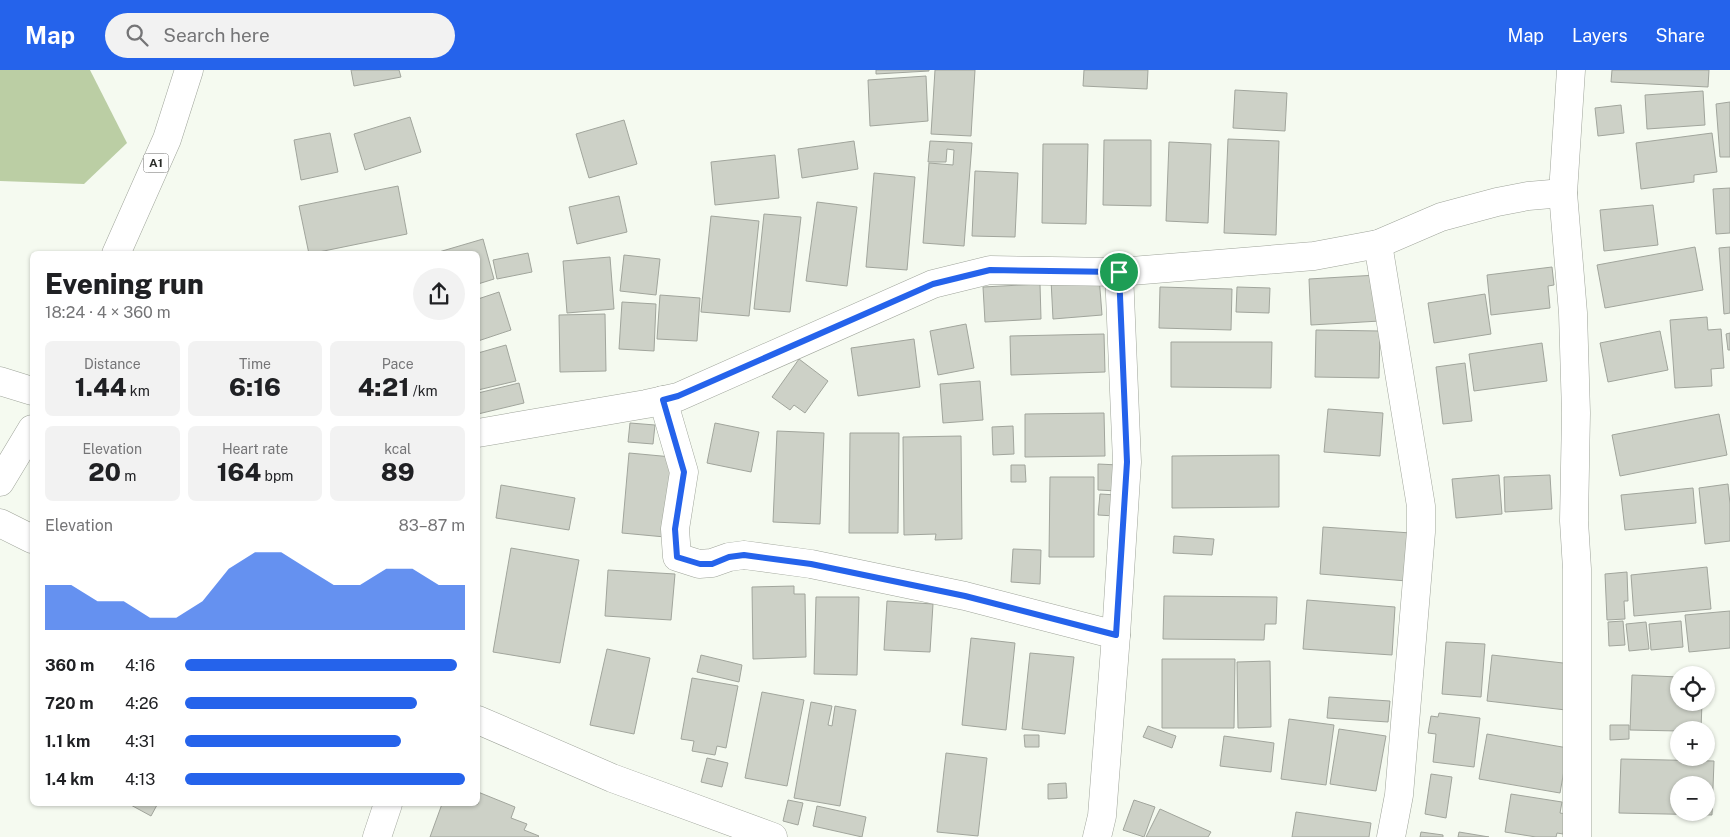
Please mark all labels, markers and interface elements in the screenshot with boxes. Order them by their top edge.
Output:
search box [105,13,455,58]
text: Map [25,21,75,49]
icon: search [123,21,151,49]
text: Search here [163,24,270,46]
text: Map [1508,25,1544,46]
text: Layers [1572,25,1628,46]
text: Share [1656,25,1705,46]
road number: A1 [144,154,168,172]
pin [1098,251,1140,293]
icon: arrive [1105,258,1133,286]
text: Evening run [45,267,204,300]
button: share [413,268,465,320]
text: 18:24 · 4 × 360 m [45,303,171,322]
text: Distance [84,356,141,372]
text: Time [239,356,271,372]
text: Pace [382,356,414,372]
text: 1.44 [75,372,126,402]
text: 6:16 [229,372,281,402]
text: 4:21 [358,372,409,402]
text: km [126,383,150,399]
text: /km [409,383,438,399]
text: Elevation [83,441,142,457]
text: Heart rate [222,441,288,457]
text: kcal [384,441,411,457]
text: 20 [88,457,121,487]
text: 164 [217,457,261,487]
text: 89 [381,457,415,487]
text: m [121,468,136,484]
text: bpm [261,468,293,484]
text: Elevation [45,516,113,535]
text: 83–87 m [398,516,465,535]
text: 360 m [45,656,94,675]
text: 4:16 [125,656,155,675]
map controls [1670,666,1715,821]
button: locate [1670,666,1715,711]
text: 720 m [45,694,93,713]
text: 4:26 [125,694,158,713]
button: + [1670,721,1715,766]
text: 1.1 km [45,732,90,751]
text: 4:31 [125,732,155,751]
text: 1.4 km [45,770,94,789]
text: 4:13 [125,770,155,789]
button: − [1670,776,1715,821]

